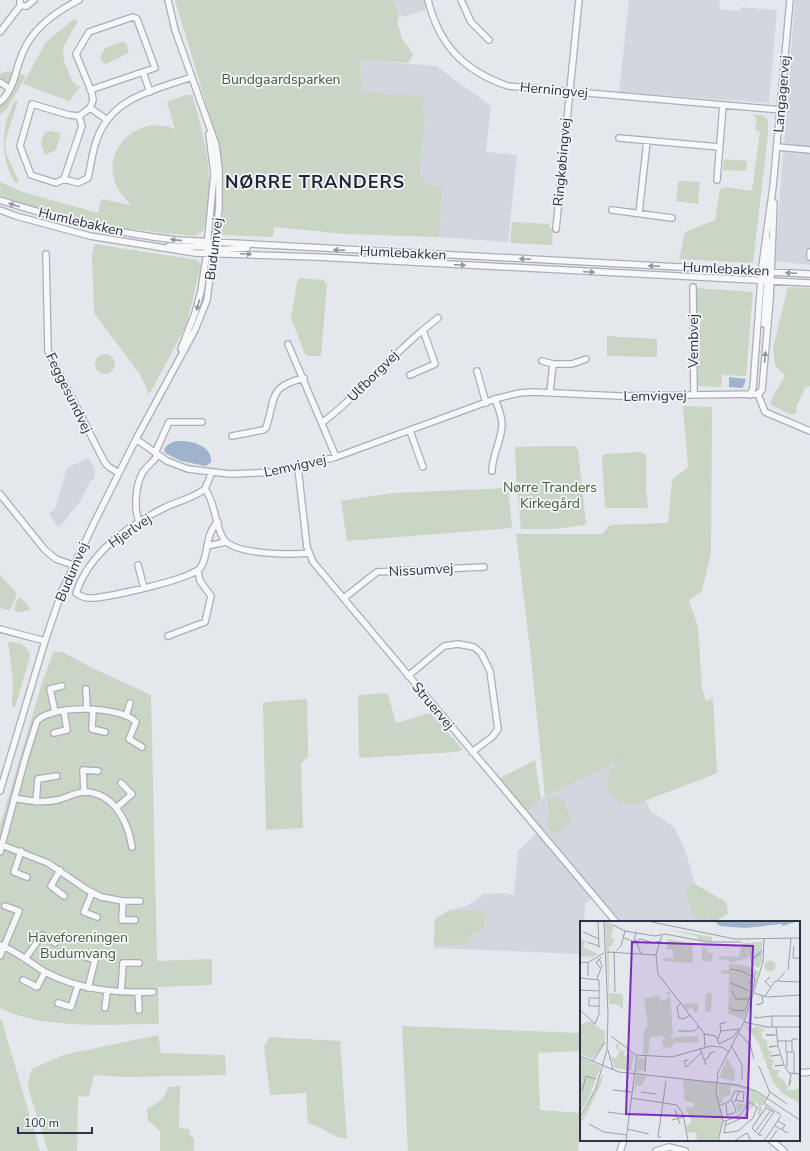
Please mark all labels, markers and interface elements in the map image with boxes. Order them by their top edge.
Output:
street label: Langagervej [769,55,795,133]
park label: Bundgaardsparken [221,70,341,89]
street label: Herningvej [519,78,589,102]
street label: Ringkøbingvej [549,117,575,207]
district label: NØRRE TRANDERS [225,170,405,194]
one-way arrow [8,202,20,208]
street label: Humlebakken [37,203,125,241]
street label: Budumvej [201,217,227,281]
one-way arrow [170,237,182,244]
street label: Humlebakken [359,241,447,265]
one-way arrow [333,246,345,253]
one-way arrow [240,251,252,258]
one-way arrow [519,256,531,263]
street label: Humlebakken [682,257,770,281]
one-way arrow [454,262,467,268]
one-way arrow [647,263,660,269]
one-way arrow [583,269,596,275]
one-way arrow [784,270,797,276]
one-way arrow [194,299,200,311]
street label: Vembvej [684,314,703,369]
street label: Ulfborgvej [343,346,403,406]
street label: Feggesundvej [41,350,97,436]
one-way arrow [761,351,768,363]
street label: Lemvigvej [623,386,687,406]
street label: Lemvigvej [262,450,328,482]
park label: Nørre Tranders Kirkegård [503,478,597,513]
street label: Hjerlvej [105,509,155,553]
street label: Budumvej [51,539,93,605]
street label: Nissumvej [388,559,454,581]
street label: Struervej [407,678,459,734]
inset map [580,921,800,1141]
park label: Haveforeningen Budumvang [28,928,128,963]
scale bar [18,1109,92,1135]
text: 100 m [24,1115,59,1131]

